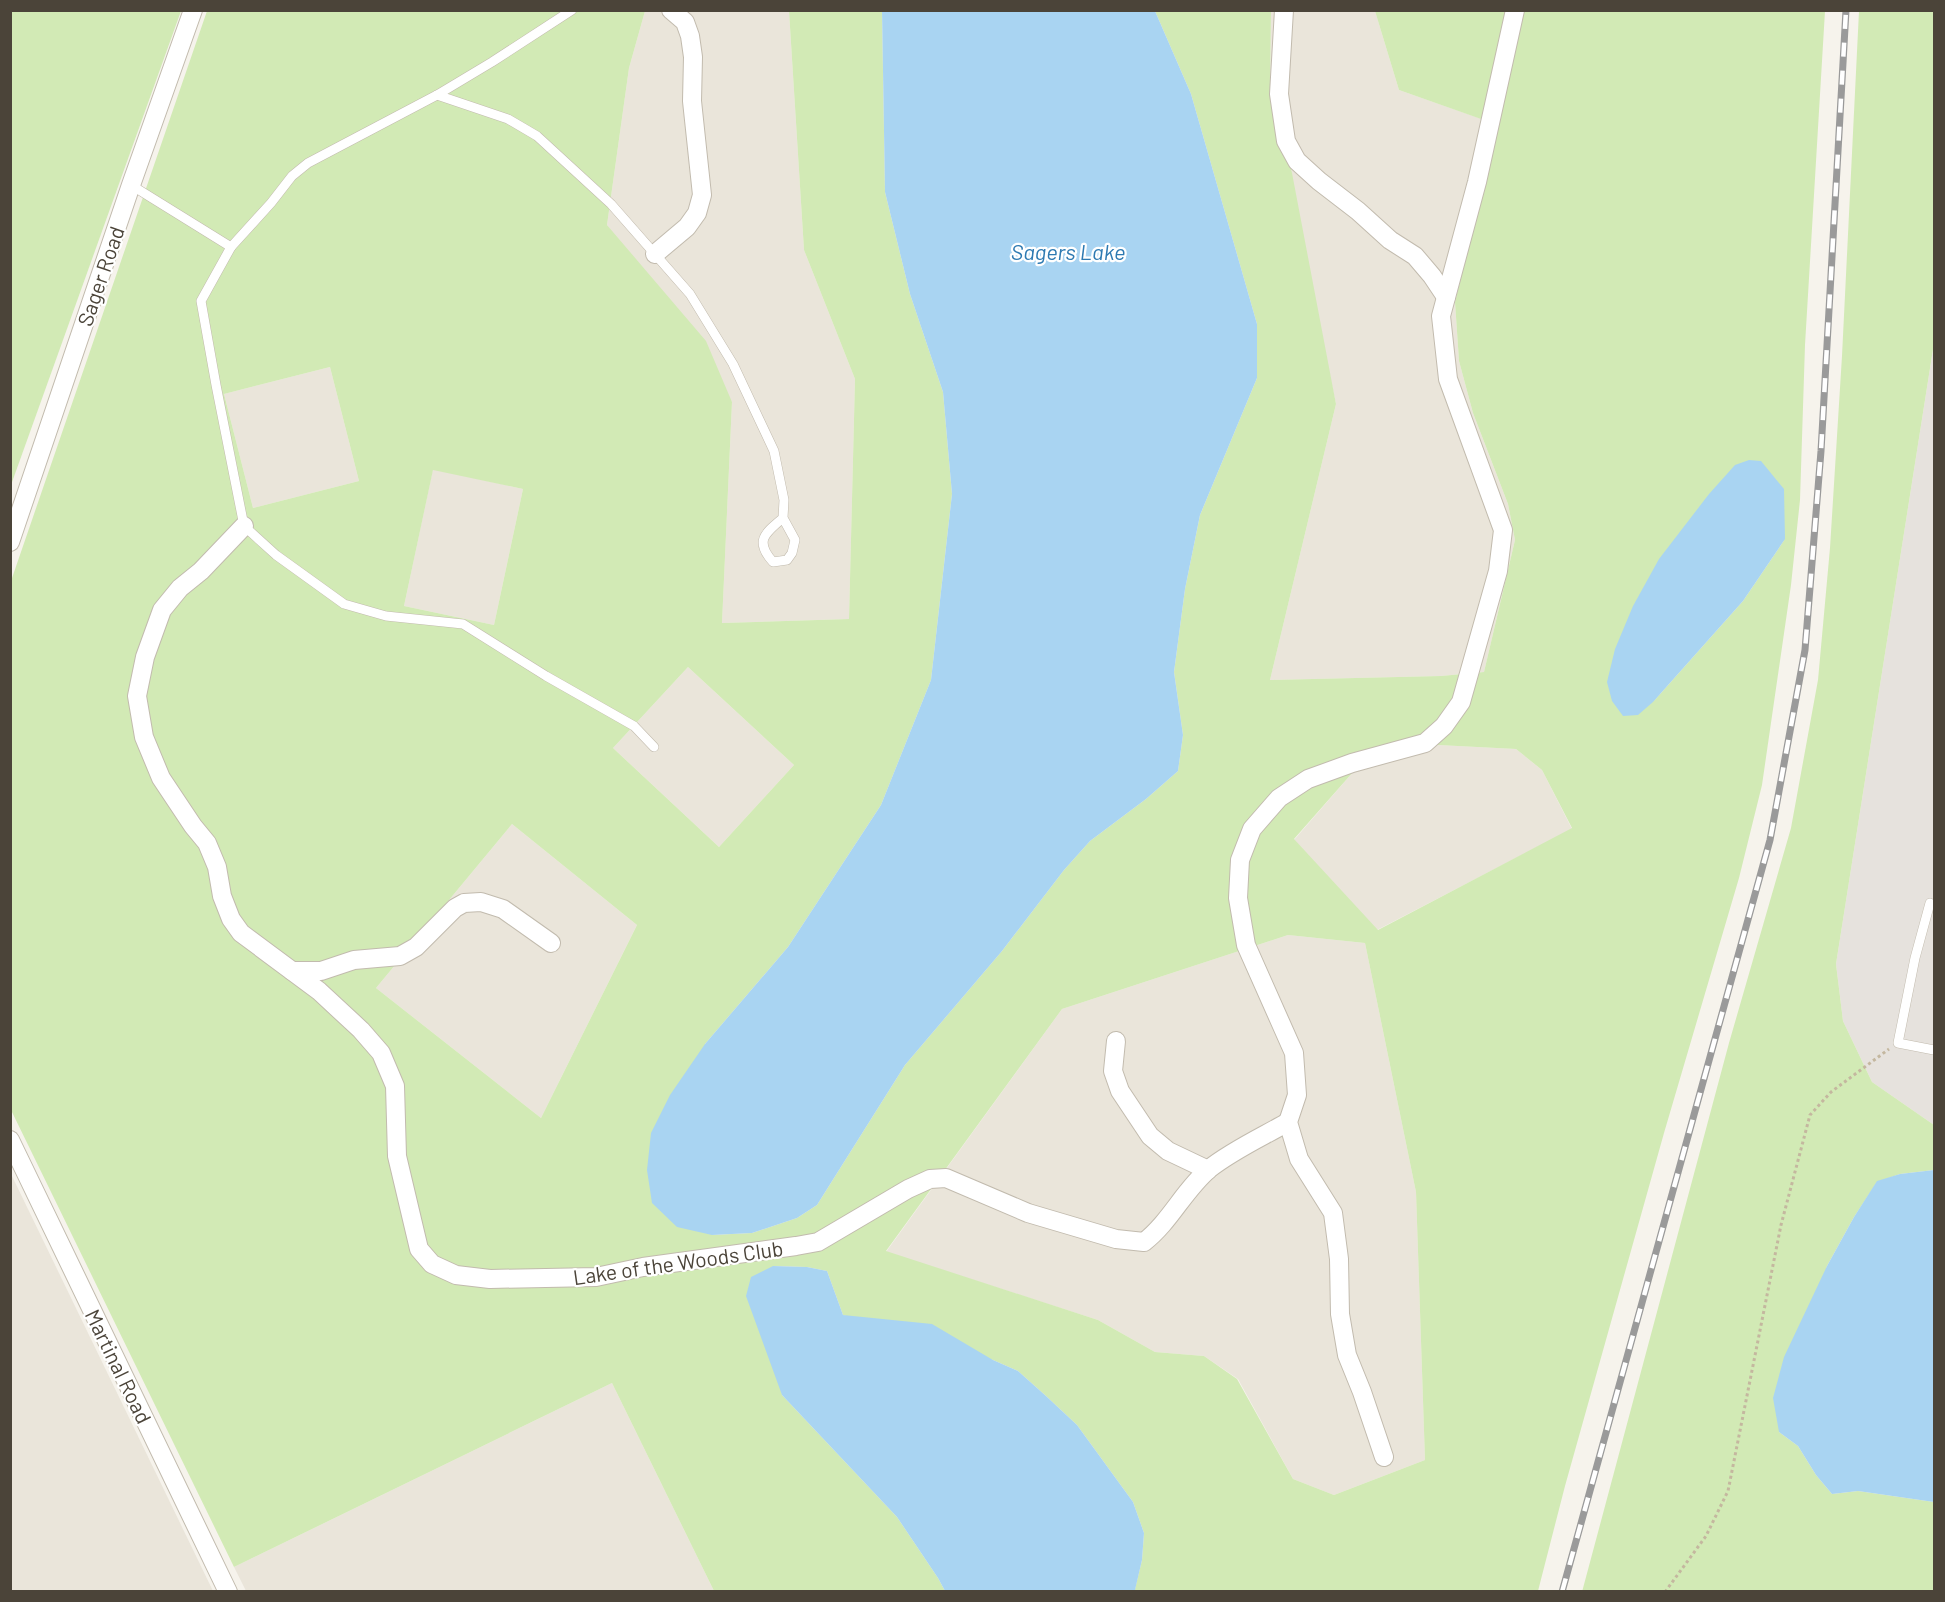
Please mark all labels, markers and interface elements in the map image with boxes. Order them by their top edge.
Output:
street label: Sager Road [71,223,129,329]
water label: Sagers Lake [1011,238,1125,264]
street label: Lake of the Woods Club [571,1235,785,1289]
street label: Martinal Road [81,1305,157,1427]

